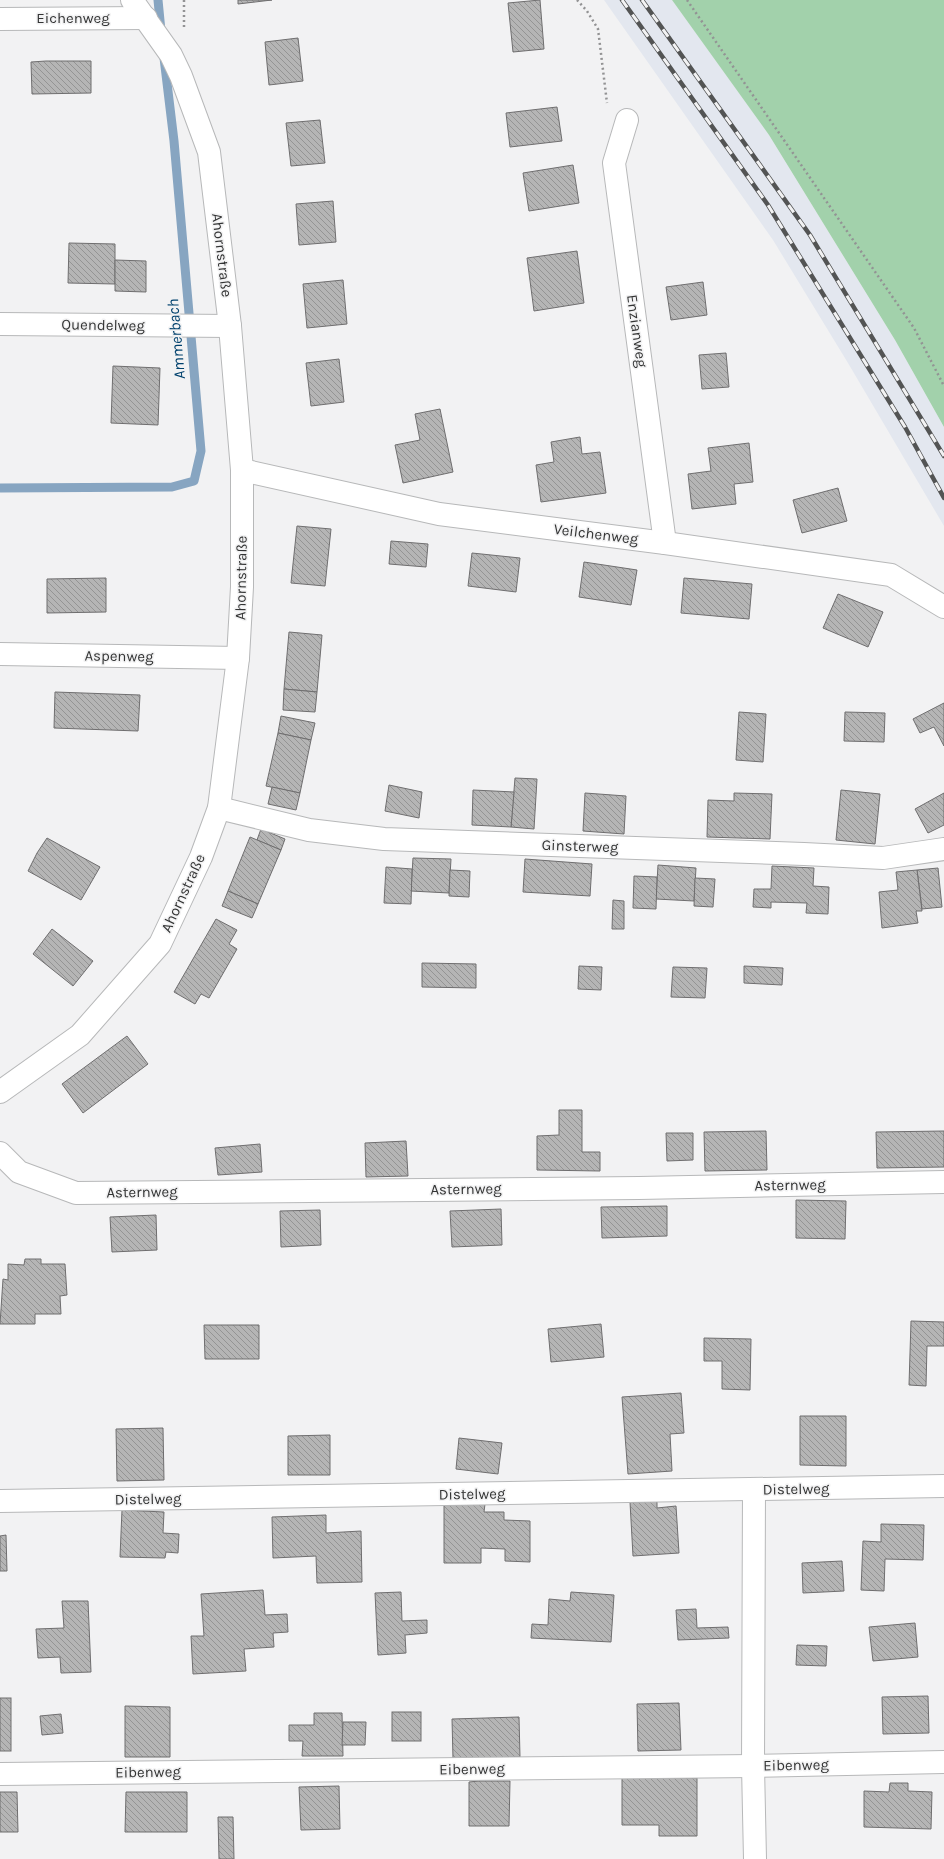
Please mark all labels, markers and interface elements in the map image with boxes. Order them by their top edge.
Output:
street label: Eichenweg [36,9,110,27]
street label: Ahornstraße [208,212,236,298]
street label: Enzianweg [623,293,651,369]
water label: Ammerbach [163,298,189,380]
street label: Quendelweg [61,315,145,335]
street label: Veilchenweg [553,520,640,548]
street label: Ahornstraße [231,536,251,620]
street label: Aspenweg [84,646,154,666]
street label: Ginsterweg [541,836,619,856]
street label: Ahornstraße [157,851,209,935]
street label: Asternweg [754,1175,826,1195]
street label: Asternweg [430,1179,502,1199]
street label: Asternweg [106,1182,178,1202]
street label: Distelweg [762,1479,830,1499]
street label: Distelweg [438,1484,506,1504]
street label: Distelweg [114,1489,182,1509]
street label: Eibenweg [763,1755,829,1775]
street label: Eibenweg [439,1759,505,1779]
street label: Eibenweg [115,1762,181,1782]

